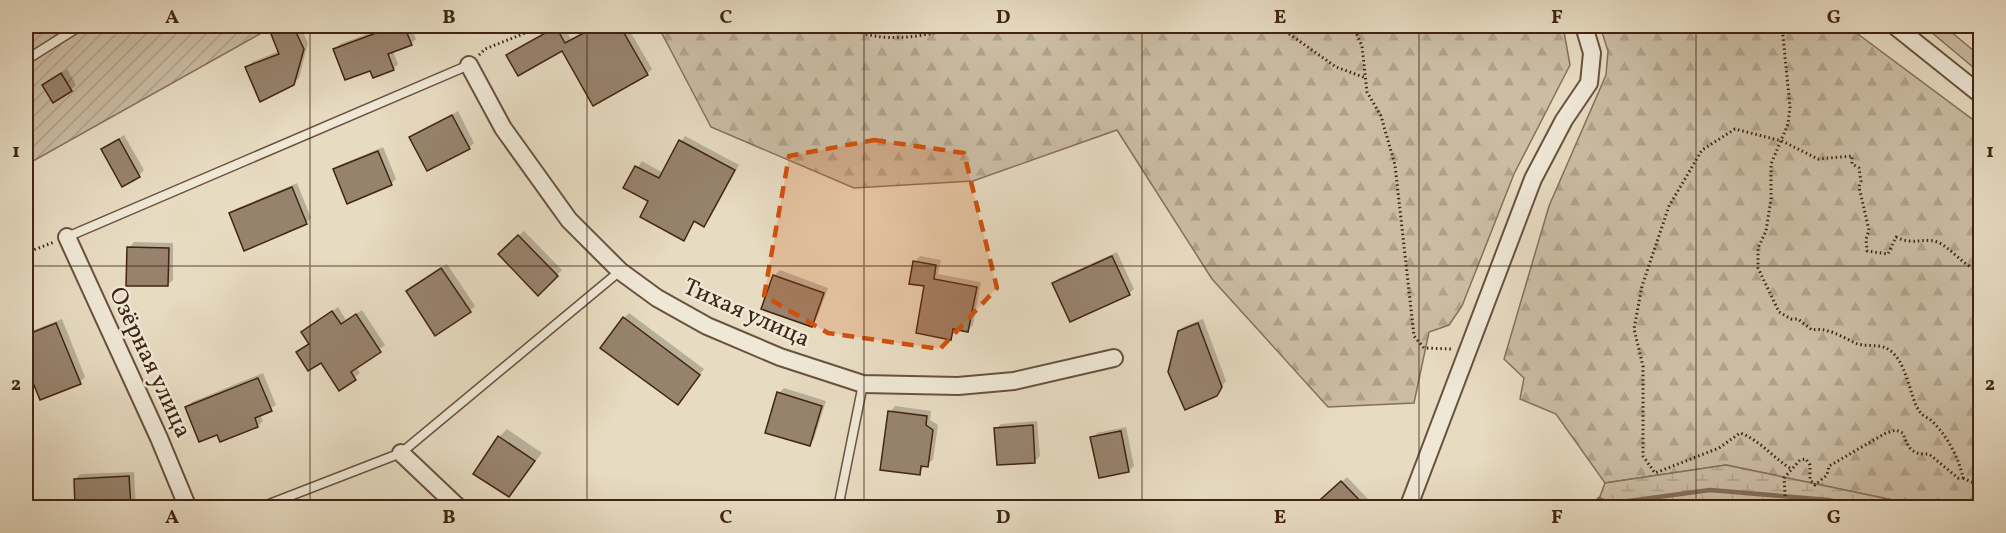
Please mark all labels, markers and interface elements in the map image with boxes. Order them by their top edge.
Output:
text: A [165,4,179,32]
text: B [442,4,456,32]
text: C [720,4,733,32]
text: D [996,4,1010,32]
text: E [1274,4,1286,32]
text: F [1551,4,1563,32]
text: G [1827,4,1841,32]
text: 1 [12,138,20,166]
text: 1 [1986,138,1994,166]
street label: Тихая улица [677,271,815,357]
street label: Озёрная улица [99,282,199,444]
text: 2 [11,371,21,399]
text: 2 [1985,371,1995,399]
text: A [165,504,179,532]
text: B [442,504,456,532]
text: C [720,504,733,532]
text: D [996,504,1010,532]
text: E [1274,504,1286,532]
text: F [1551,504,1563,532]
text: G [1827,504,1841,532]

